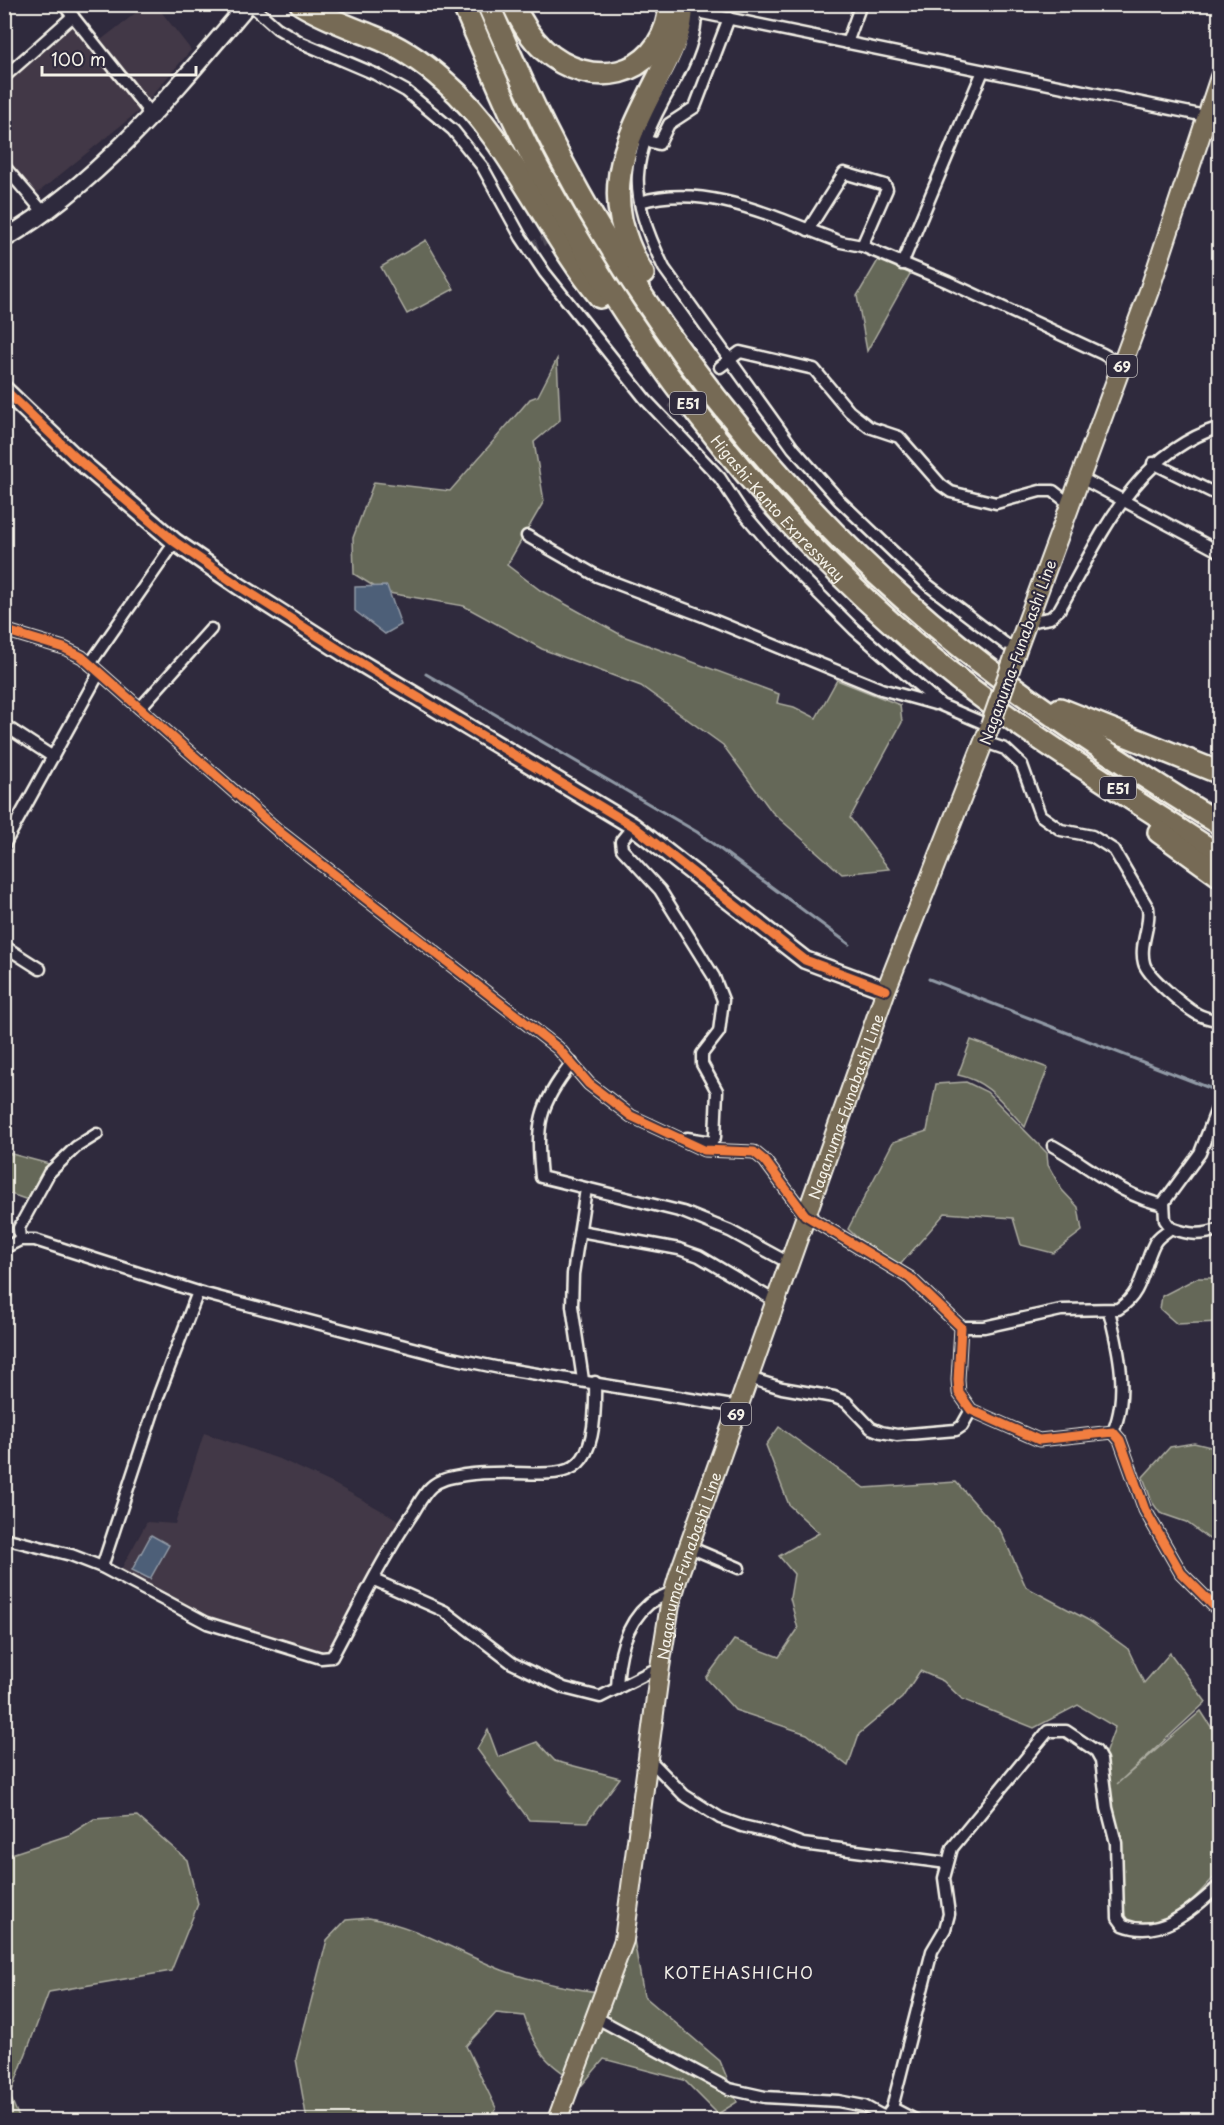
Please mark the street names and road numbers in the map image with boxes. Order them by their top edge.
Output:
road number: 69 [1107,355,1137,377]
road number: E51 [670,392,706,414]
street label: Higashi-Kanto Expressway [706,429,851,586]
street label: Naganuma-Funabashi Line [973,556,1061,748]
road number: E51 [1100,777,1136,799]
street label: Naganuma-Funabashi Line [801,1010,888,1202]
road number: 69 [721,1403,751,1425]
street label: Naganuma-Funabashi Line [650,1468,726,1661]

